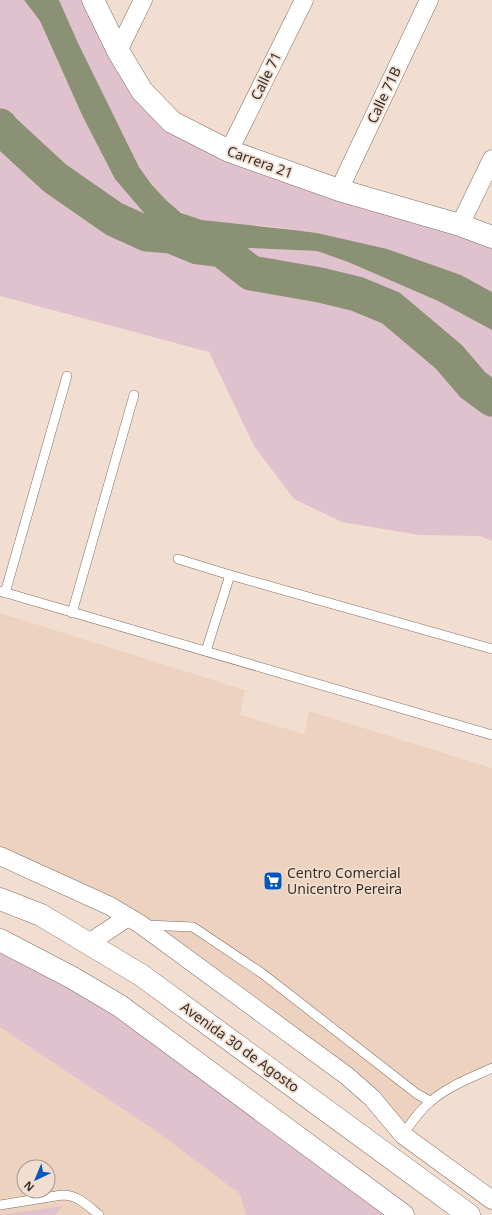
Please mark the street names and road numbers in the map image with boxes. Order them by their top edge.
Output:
street label: Calle 71 [246,48,285,103]
street label: Calle 71B [362,63,405,126]
street label: Carrera 21 [225,141,296,182]
street label: Avenida 30 de Agosto [177,997,303,1096]

